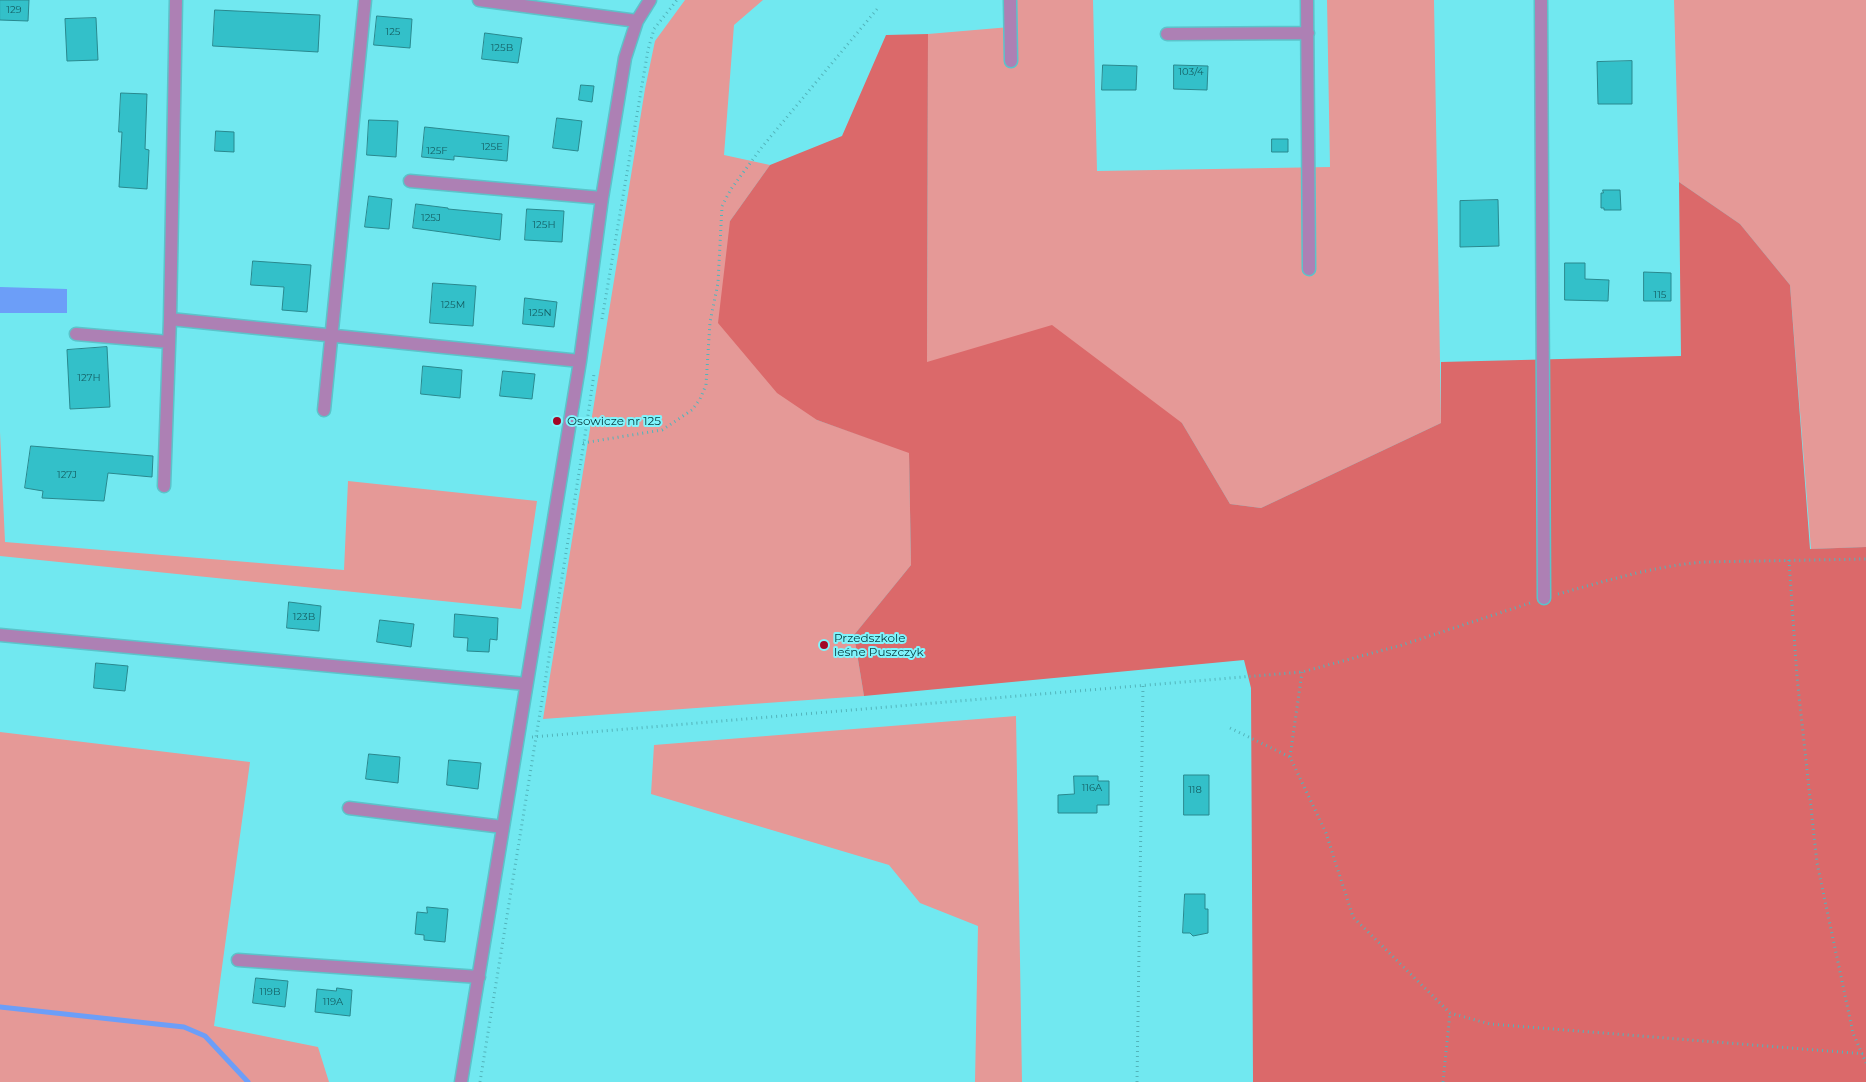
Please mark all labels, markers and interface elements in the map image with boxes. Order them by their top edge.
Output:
house number: 129 [6,4,22,16]
house number: 125 [386,26,400,38]
house number: 125B [491,42,513,54]
house number: 103/4 [1178,66,1204,78]
house number: 125E [481,141,503,153]
house number: 125F [426,145,448,157]
house number: 125J [421,212,441,224]
house number: 125H [532,219,556,231]
house number: 115 [1654,289,1666,301]
house number: 125M [441,299,465,311]
house number: 125N [528,307,552,319]
house number: 127H [77,372,101,384]
place label: Osowicze nr 125 [567,414,661,428]
marker: Osowicze nr 125 [551,415,563,427]
house number: 127J [57,469,77,481]
house number: 123B [293,611,315,623]
place label: Przedszkole leśne Puszczyk [834,631,924,659]
marker: Przedszkole leśne Puszczyk [818,639,830,651]
house number: 116A [1082,782,1102,794]
house number: 118 [1188,784,1202,796]
house number: 119B [260,986,280,998]
house number: 119A [323,996,343,1008]

